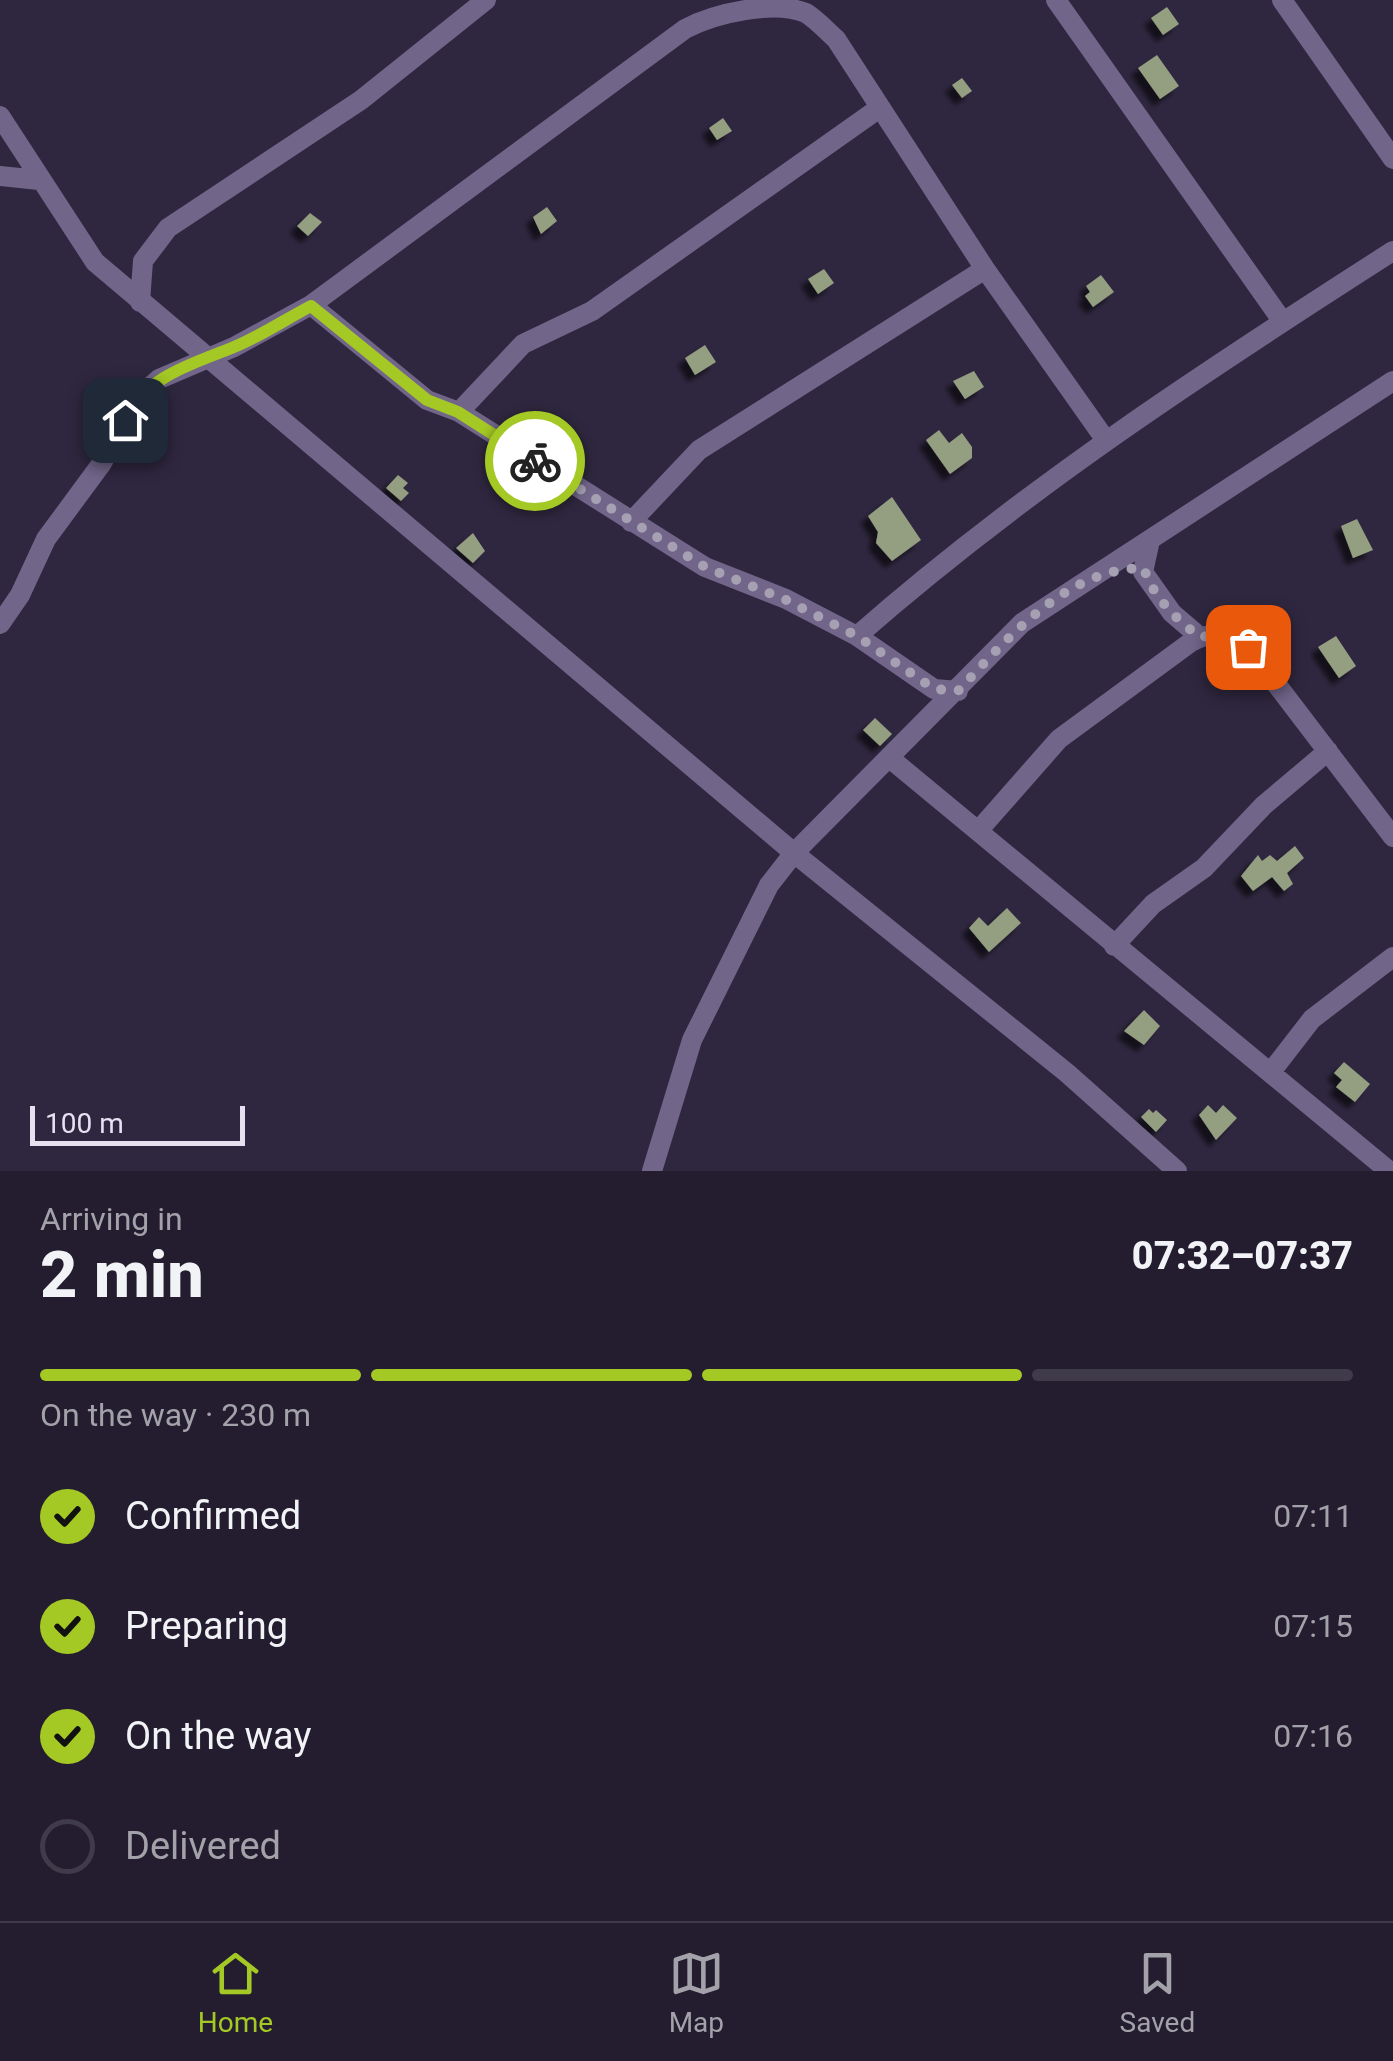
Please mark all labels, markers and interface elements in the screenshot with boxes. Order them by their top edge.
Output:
pin [83,378,168,463]
icon: home [98,393,153,448]
courier [485,411,585,511]
icon: bike [508,434,563,489]
pin [1206,605,1291,690]
icon: bag [1221,620,1276,675]
scale bar [30,1101,245,1146]
text: 100 m [45,1107,124,1140]
text: Arriving in [40,1200,183,1238]
text: 07:32–07:37 [1132,1234,1353,1278]
text: 2 min [40,1237,204,1313]
text: On the way · 230 m [40,1396,311,1434]
icon: check [40,1489,95,1544]
text: Confirmed [125,1494,301,1538]
text: 07:11 [1273,1497,1353,1535]
icon: check [40,1599,95,1654]
text: Preparing [125,1604,288,1648]
text: 07:15 [1273,1607,1353,1645]
icon: check [40,1709,95,1764]
text: On the way [125,1714,311,1758]
text: 07:16 [1273,1717,1353,1755]
text: Delivered [125,1824,281,1868]
tab: Home [198,1946,273,2039]
tab: Map [669,1946,724,2039]
tab: Saved [1120,1946,1195,2039]

